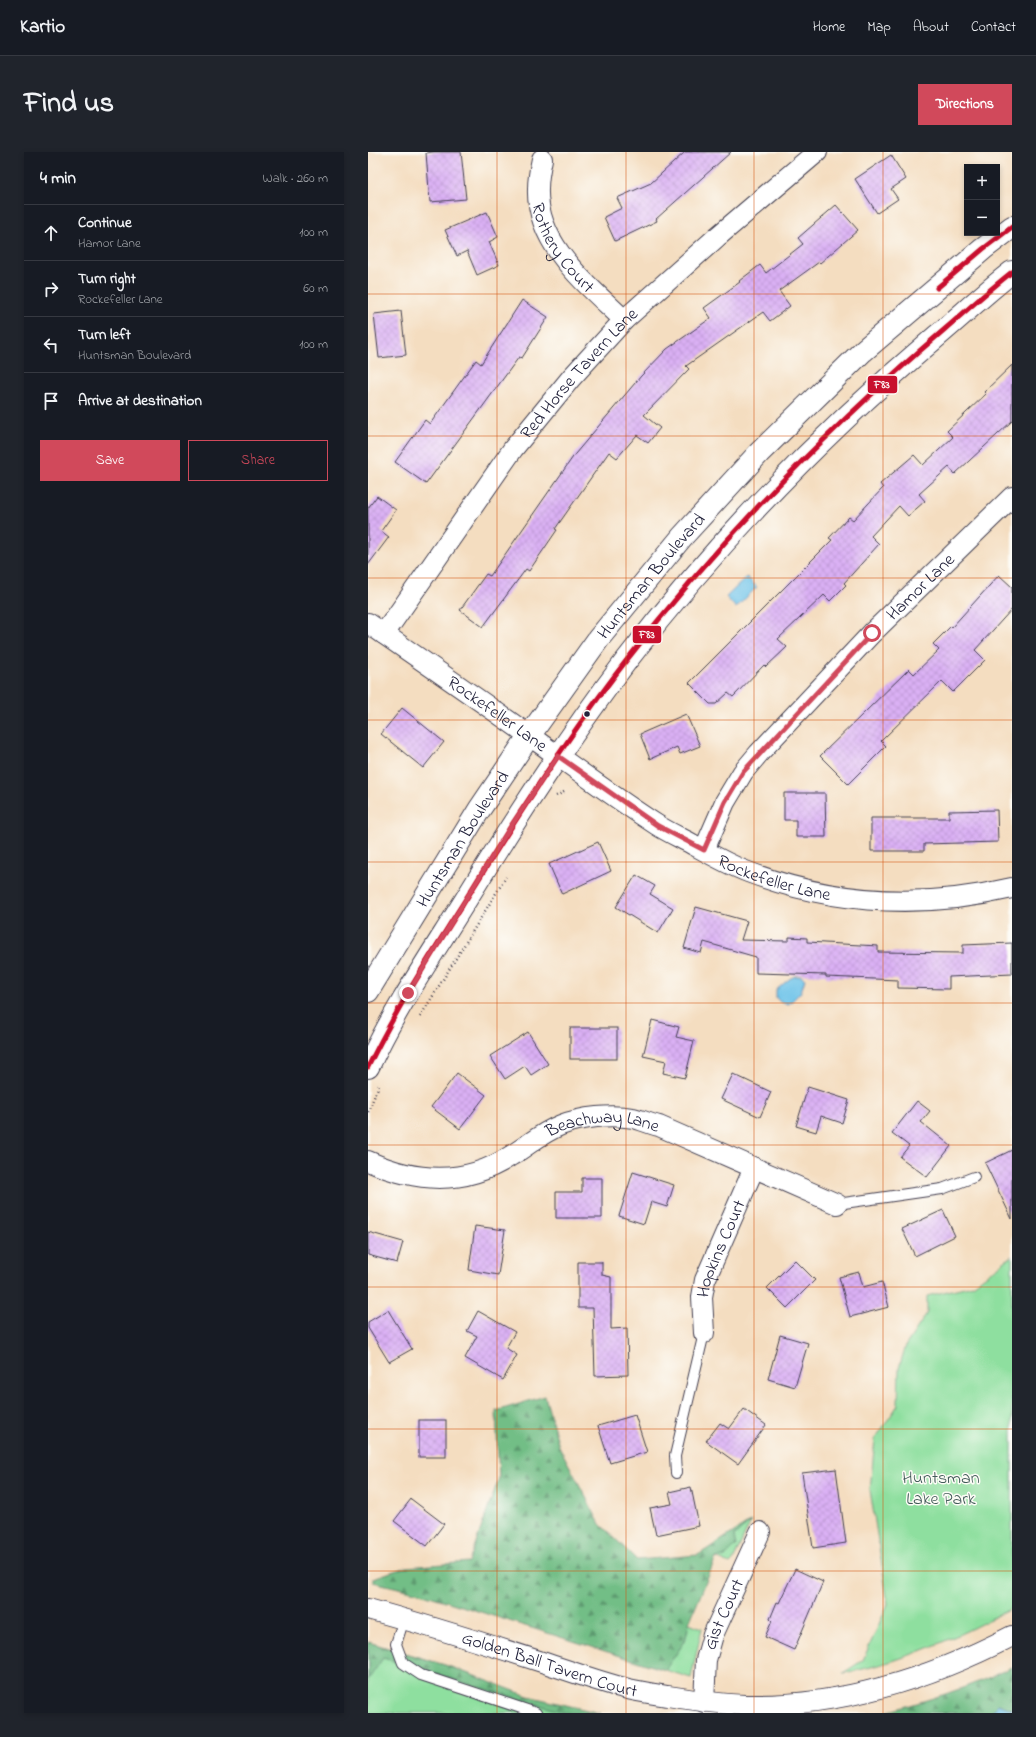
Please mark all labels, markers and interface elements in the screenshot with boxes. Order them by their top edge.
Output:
text: Kartio [20,14,65,41]
text: Home [813,17,845,38]
text: Map [867,17,891,38]
text: About [913,17,949,38]
text: Contact [971,17,1016,38]
text: Find us [24,84,114,125]
button: Directions [918,84,1012,125]
map controls [964,164,1000,236]
button: + [964,164,1000,200]
text: 4 min [40,166,76,191]
text: Walk · 260 m [263,169,328,188]
button: − [964,200,1000,236]
street label: Rothery Court [524,201,599,300]
text: Continue [78,212,132,234]
icon: ahead [40,222,62,244]
text: 100 m [299,223,328,242]
text: Hamor Lane [78,234,141,253]
text: Turn right [78,268,136,290]
icon: right [40,278,62,300]
text: 60 m [303,279,328,298]
text: Rockefeller Lane [78,290,163,309]
street label: Red Horse Tavern Lane [515,302,645,446]
text: Turn left [78,324,131,346]
icon: left [40,334,62,356]
text: 100 m [299,335,328,354]
text: Huntsman Boulevard [78,346,191,365]
line badge: F83 [867,375,898,394]
text: F83 [873,377,890,393]
icon: arrive [40,390,62,412]
text: Arrive at destination [78,390,202,412]
button: Save [40,440,180,481]
button: Share [188,440,328,481]
street label: Huntsman Boulevard [592,508,713,646]
street label: Hamor Lane [881,548,962,627]
route start [863,624,881,642]
line badge: F83 [632,625,662,644]
text: F83 [638,627,655,643]
street label: Rockefeller Lane [441,670,553,760]
unlabelled marker [582,709,592,719]
street label: Huntsman Boulevard [411,766,517,913]
street label: Rockefeller Lane [712,849,833,909]
route end [399,984,417,1002]
street label: Beachway Lane [541,1105,663,1146]
street label: Hopkins Court [691,1196,753,1300]
park label: Huntsman Lake Park [902,1466,980,1513]
street label: Gist Court [698,1575,752,1653]
street label: Golden Ball Tavern Court [458,1626,639,1706]

